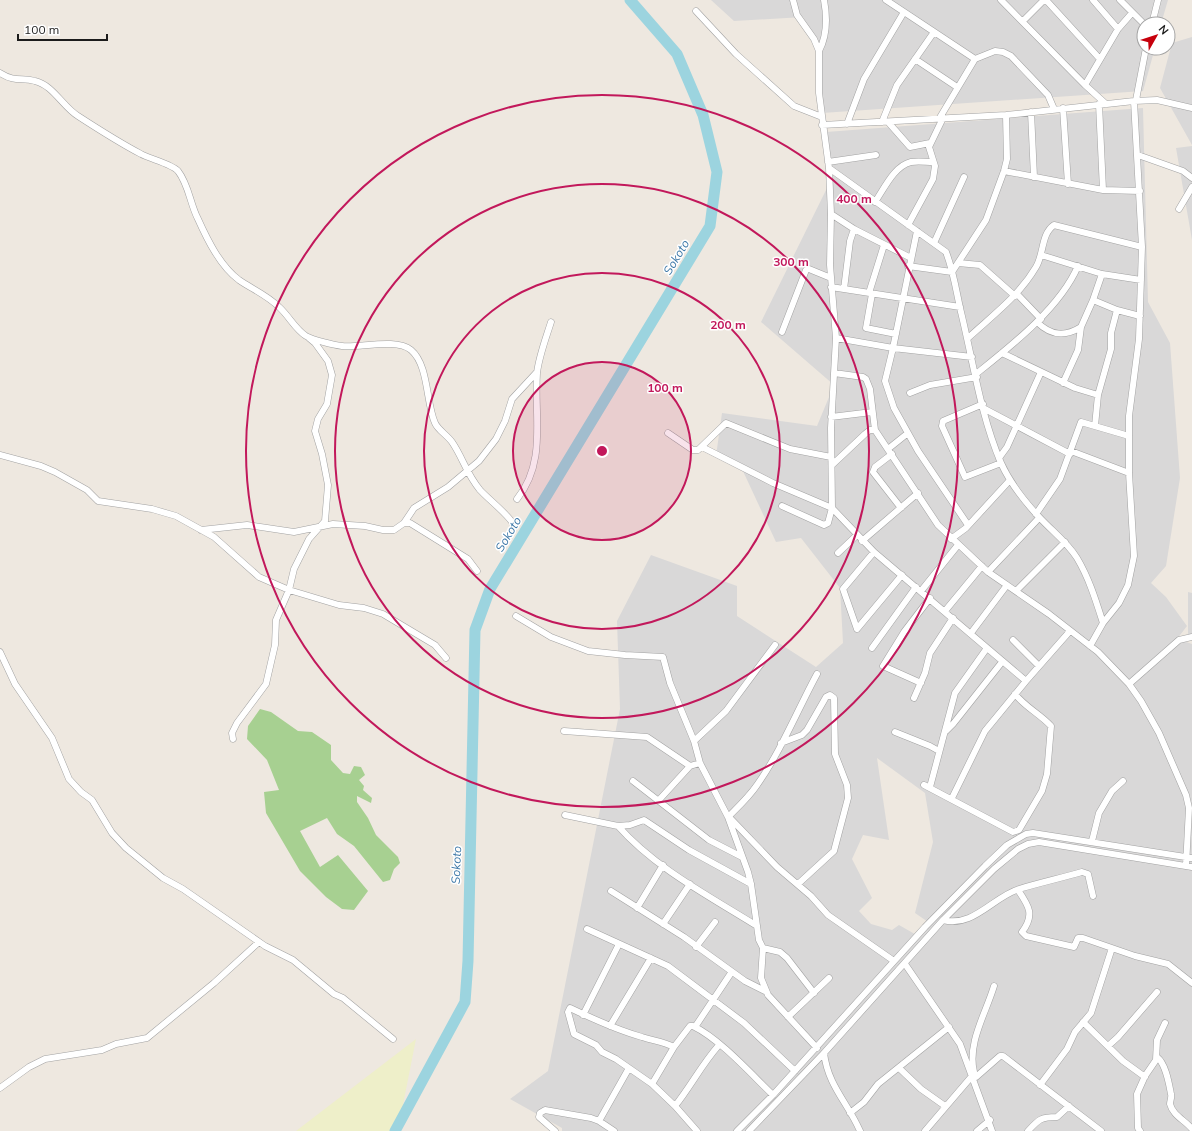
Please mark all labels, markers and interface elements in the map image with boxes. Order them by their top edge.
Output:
scale bar [18,16,107,42]
north arrow [1136,16,1176,56]
text: 100 m [24,22,59,37]
text: N [1156,22,1172,37]
text: 400 m [836,191,872,206]
water label: Sokoto [660,237,692,277]
text: 300 m [773,254,809,269]
text: 200 m [710,317,746,332]
text: 100 m [647,380,683,395]
centre of rings [595,444,609,458]
water label: Sokoto [492,514,524,554]
water label: Sokoto [448,846,464,884]

